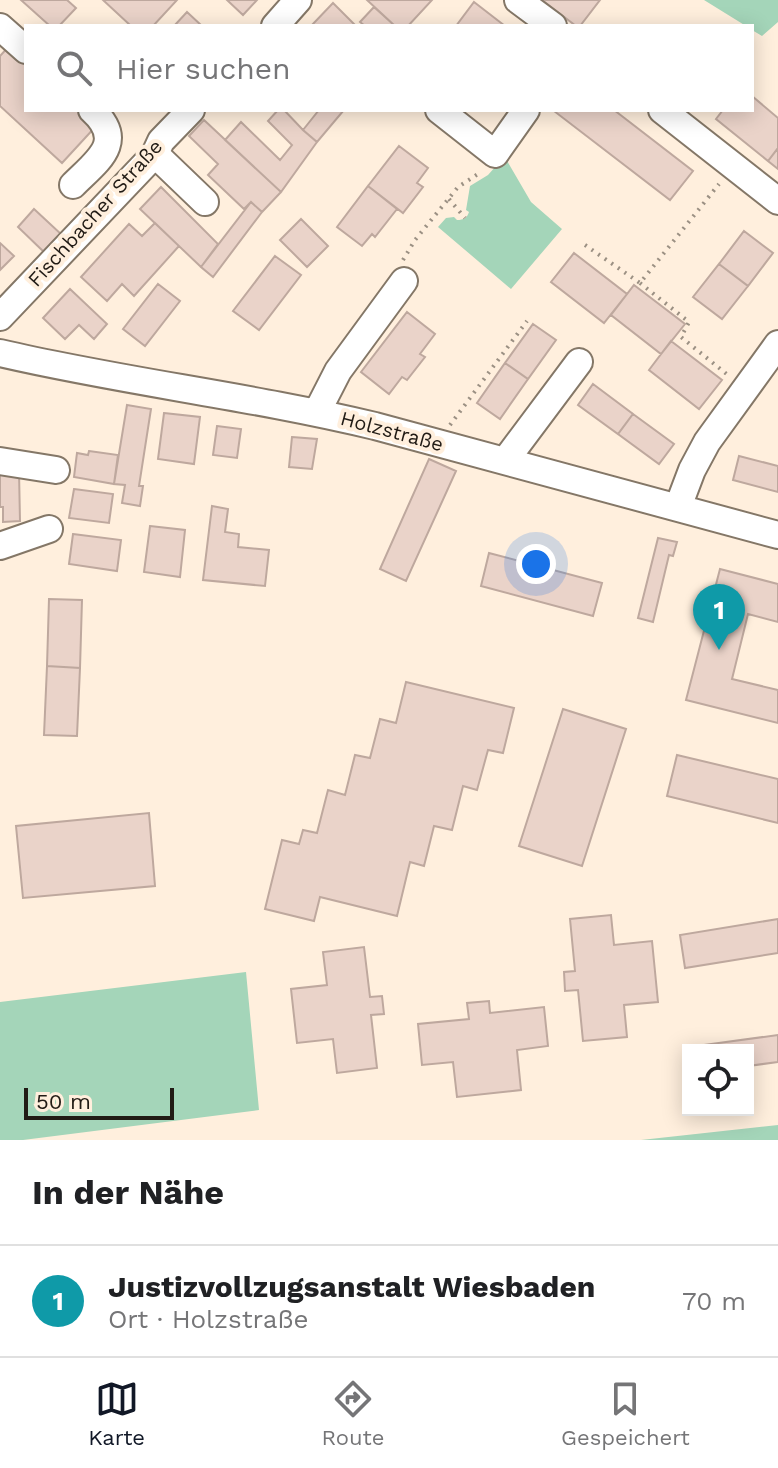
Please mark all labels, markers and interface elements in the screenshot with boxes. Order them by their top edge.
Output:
search box [24,24,754,112]
icon: search [52,46,96,90]
text: Hier suchen [116,51,291,86]
street label: Fischbacher Straße [23,135,167,291]
street label: Holzstraße [338,406,446,456]
your location [516,544,556,584]
pin: 1 [693,584,745,650]
map controls [682,1044,754,1116]
button: locate [682,1044,754,1116]
scale bar [24,1084,174,1120]
text: 50 m [36,1089,91,1114]
text: In der Nähe [32,1172,224,1212]
text: Justizvollzugsanstalt Wiesbaden [108,1269,595,1304]
text: 1 [52,1286,64,1316]
text: 70 m [682,1286,746,1316]
text: Ort · Holzstraße [108,1304,309,1334]
tab: Karte [88,1377,145,1450]
tab: Route [322,1377,385,1450]
tab: Gespeichert [561,1377,690,1450]

